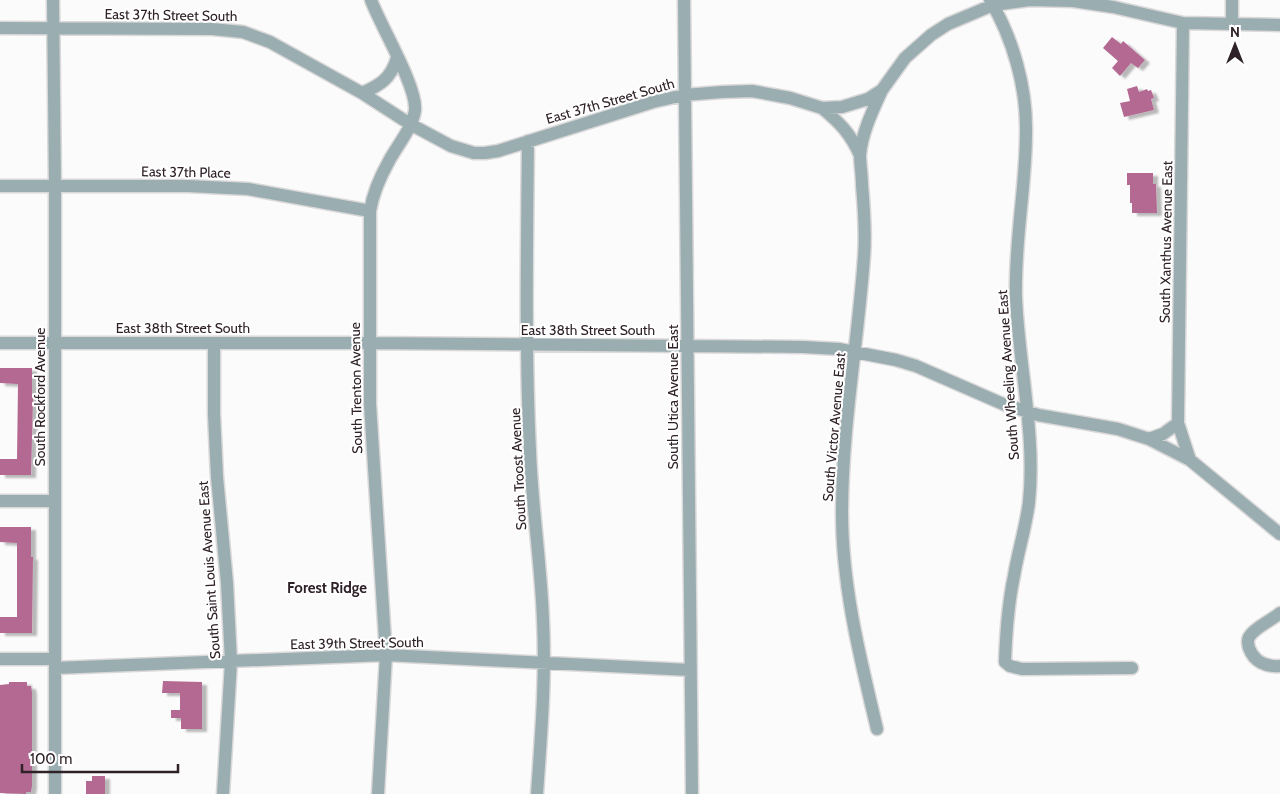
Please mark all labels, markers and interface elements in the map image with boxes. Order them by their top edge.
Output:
street label: East 37th Street South [104,5,238,25]
north arrow [1210,20,1260,70]
text: N [1230,23,1240,41]
street label: East 37th Street South [544,74,676,128]
street label: South Xanthus Avenue East [1156,160,1176,323]
street label: East 37th Place [141,162,231,182]
street label: South Wheeling Avenue East [993,289,1023,461]
street label: East 38th Street South [116,319,250,337]
street label: East 38th Street South [521,321,655,339]
street label: South Trenton Avenue [346,322,366,454]
street label: South Utica Avenue East [664,324,682,470]
street label: South Rockford Avenue [31,328,49,466]
street label: South Victor Avenue East [819,351,850,502]
street label: South Troost Avenue [506,407,530,531]
street label: South Saint Louis Avenue East [194,480,224,660]
district label: Forest Ridge [287,579,367,597]
street label: East 39th Street South [290,633,424,653]
scale bar [22,742,179,774]
text: 100 m [30,750,72,768]

